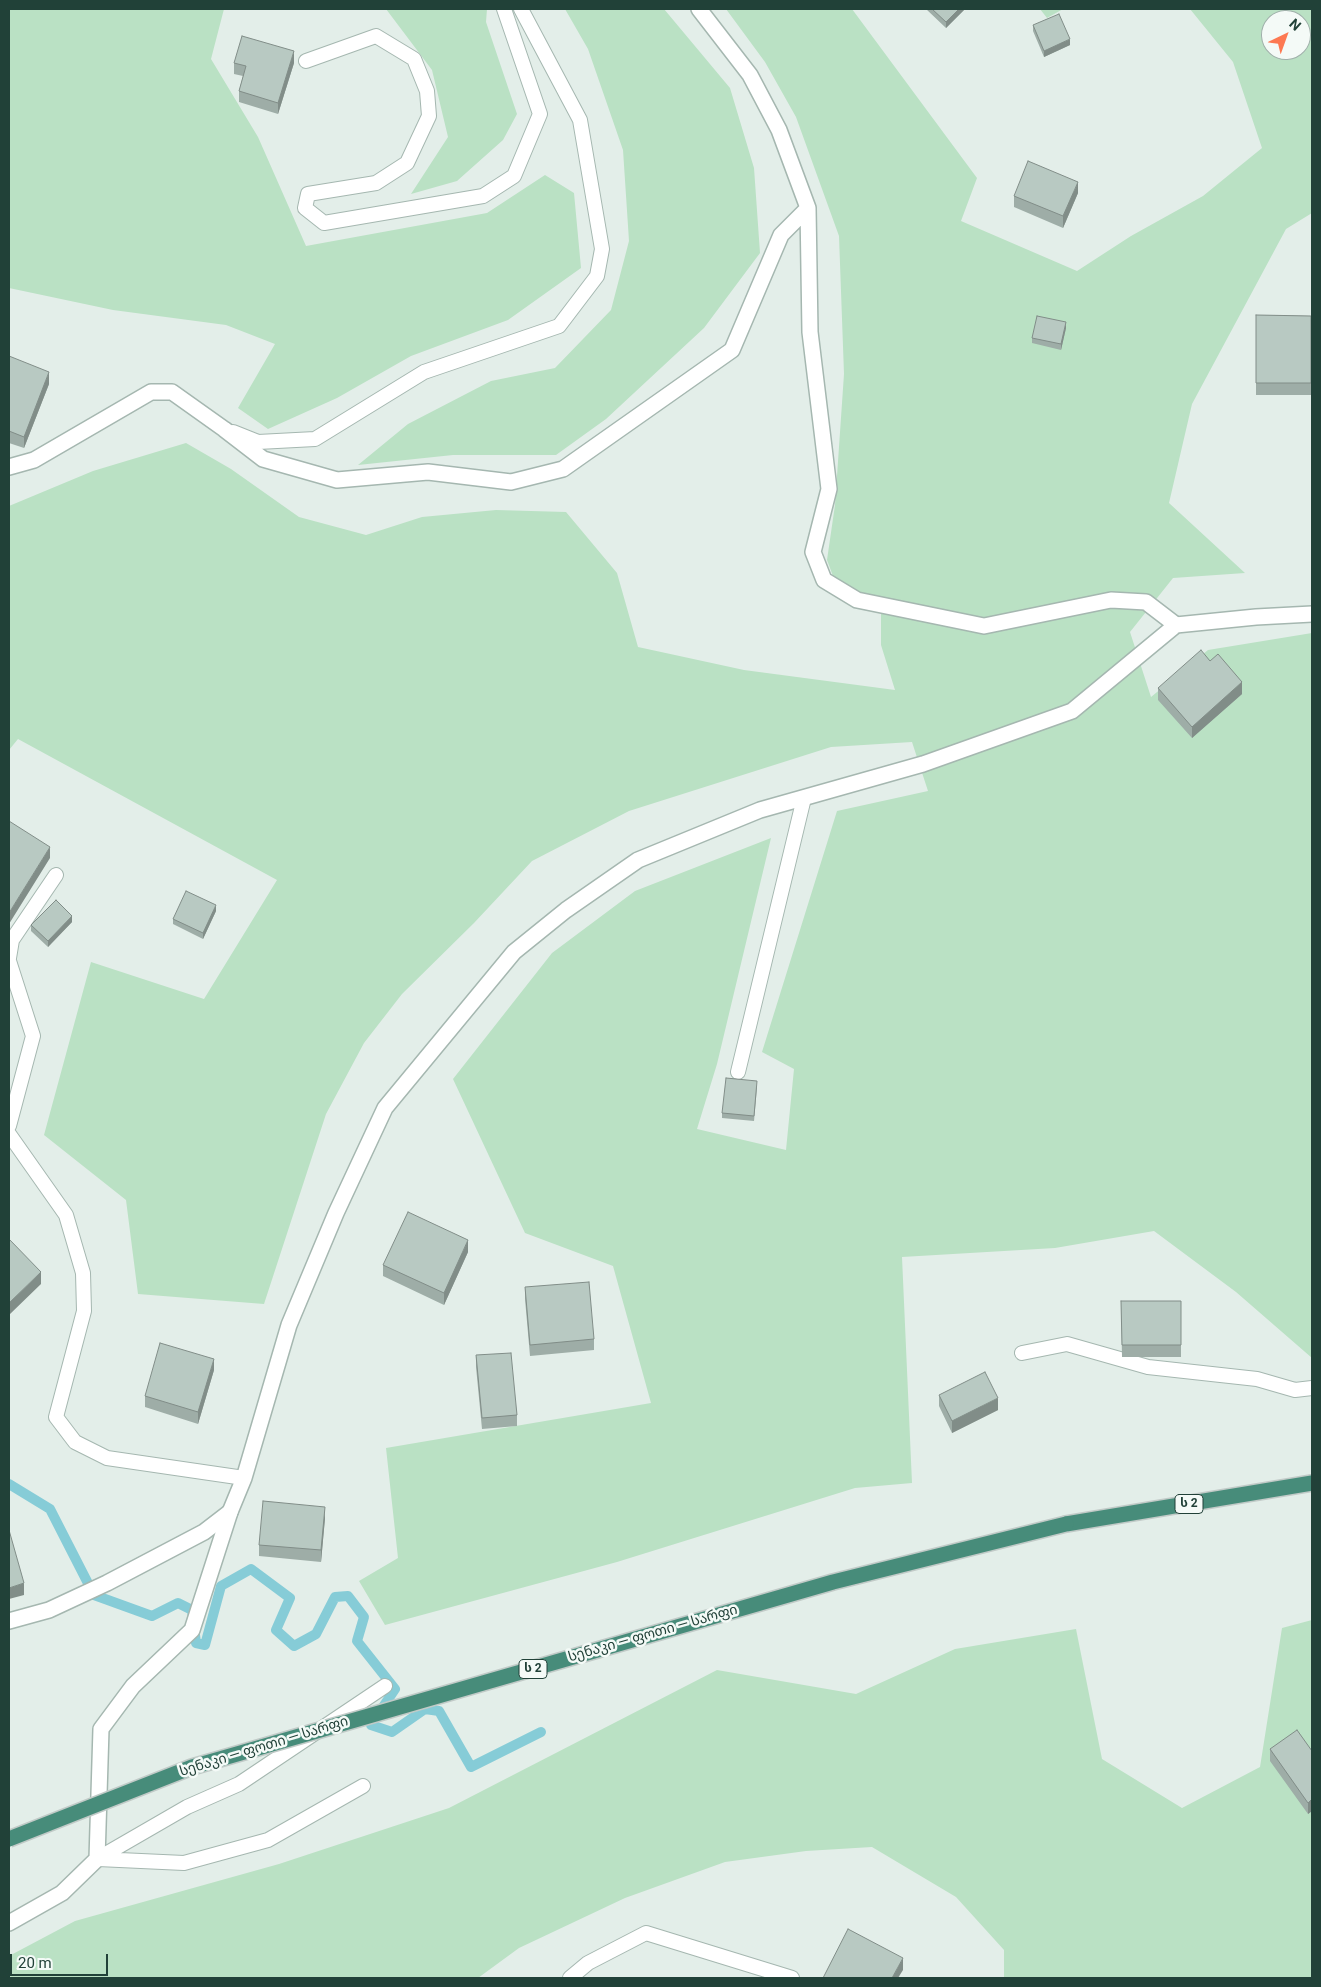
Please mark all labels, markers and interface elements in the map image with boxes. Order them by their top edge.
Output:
north arrow [1261,10,1311,60]
text: N [1286,15,1304,34]
road number: ს 2 [1175,1495,1203,1514]
street label: სენაკი — ფოთი — სარფი [566,1602,740,1666]
road number: ს 2 [519,1660,547,1678]
street label: სენაკი — ფოთი — სარფი [178,1713,350,1781]
scale bar [12,1944,110,1976]
text: 20 m [18,1954,52,1972]

